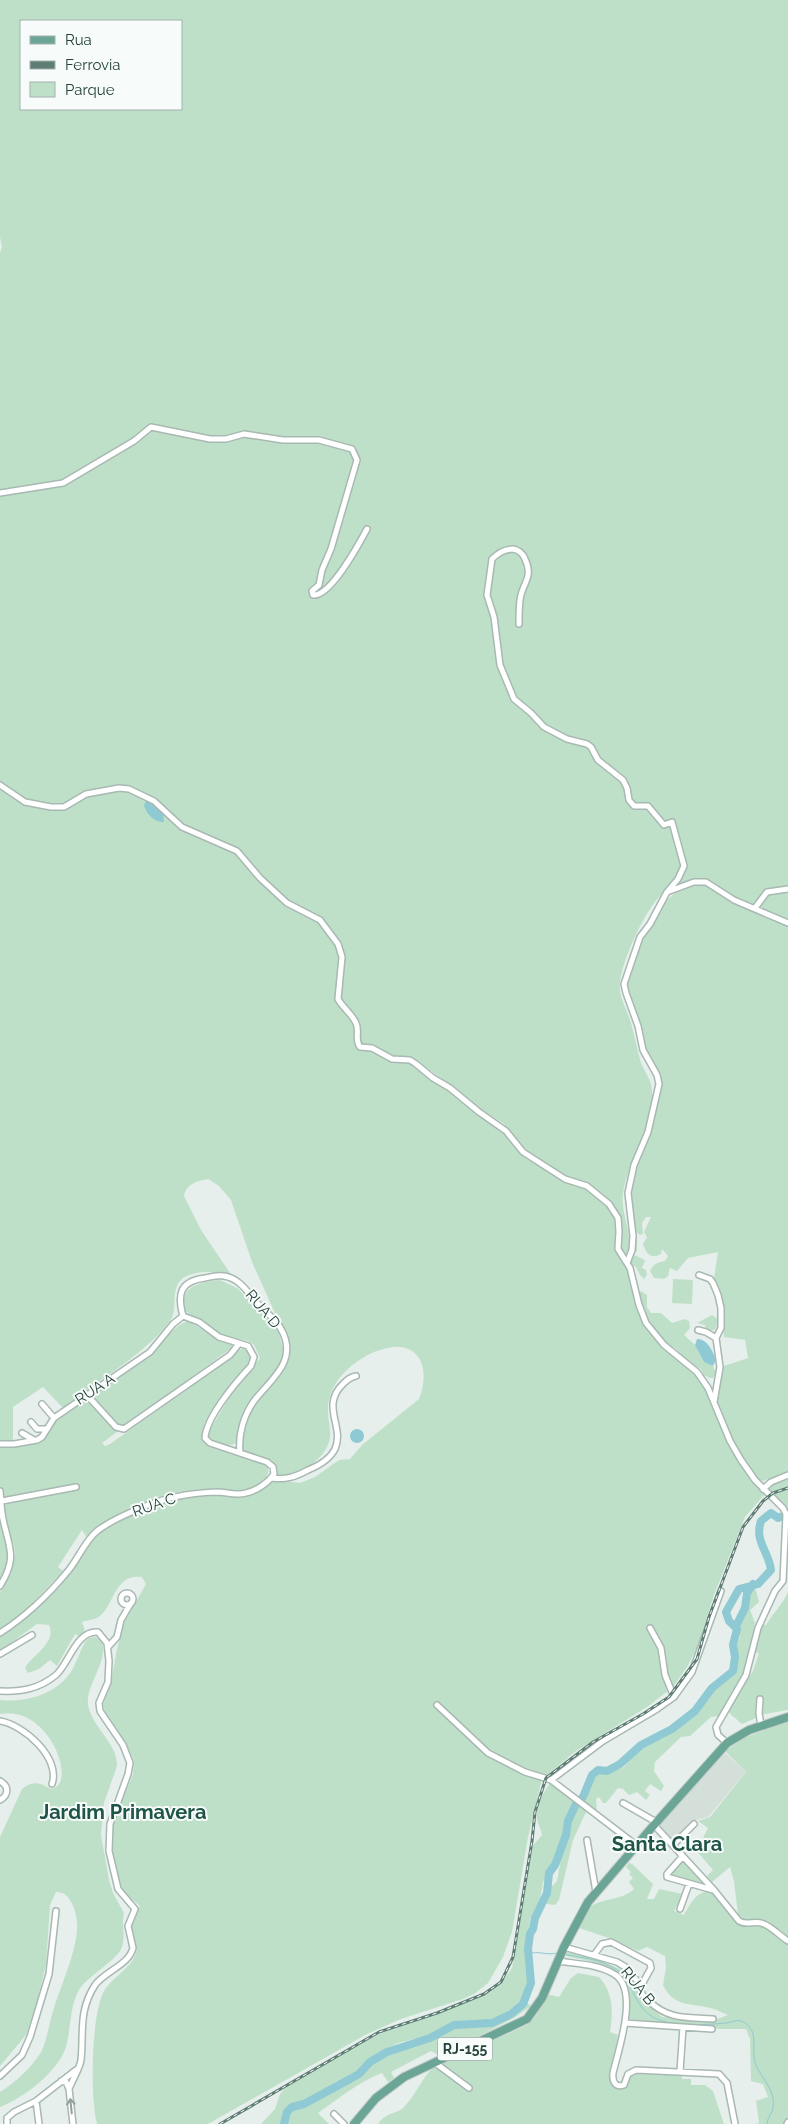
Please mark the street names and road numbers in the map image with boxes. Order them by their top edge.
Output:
street label: RUA D [242,1286,285,1332]
street label: RUA A [72,1370,118,1408]
street label: RUA C [130,1489,178,1521]
street label: RUA B [617,1963,659,2009]
road number: RJ-155 [438,2038,492,2060]

